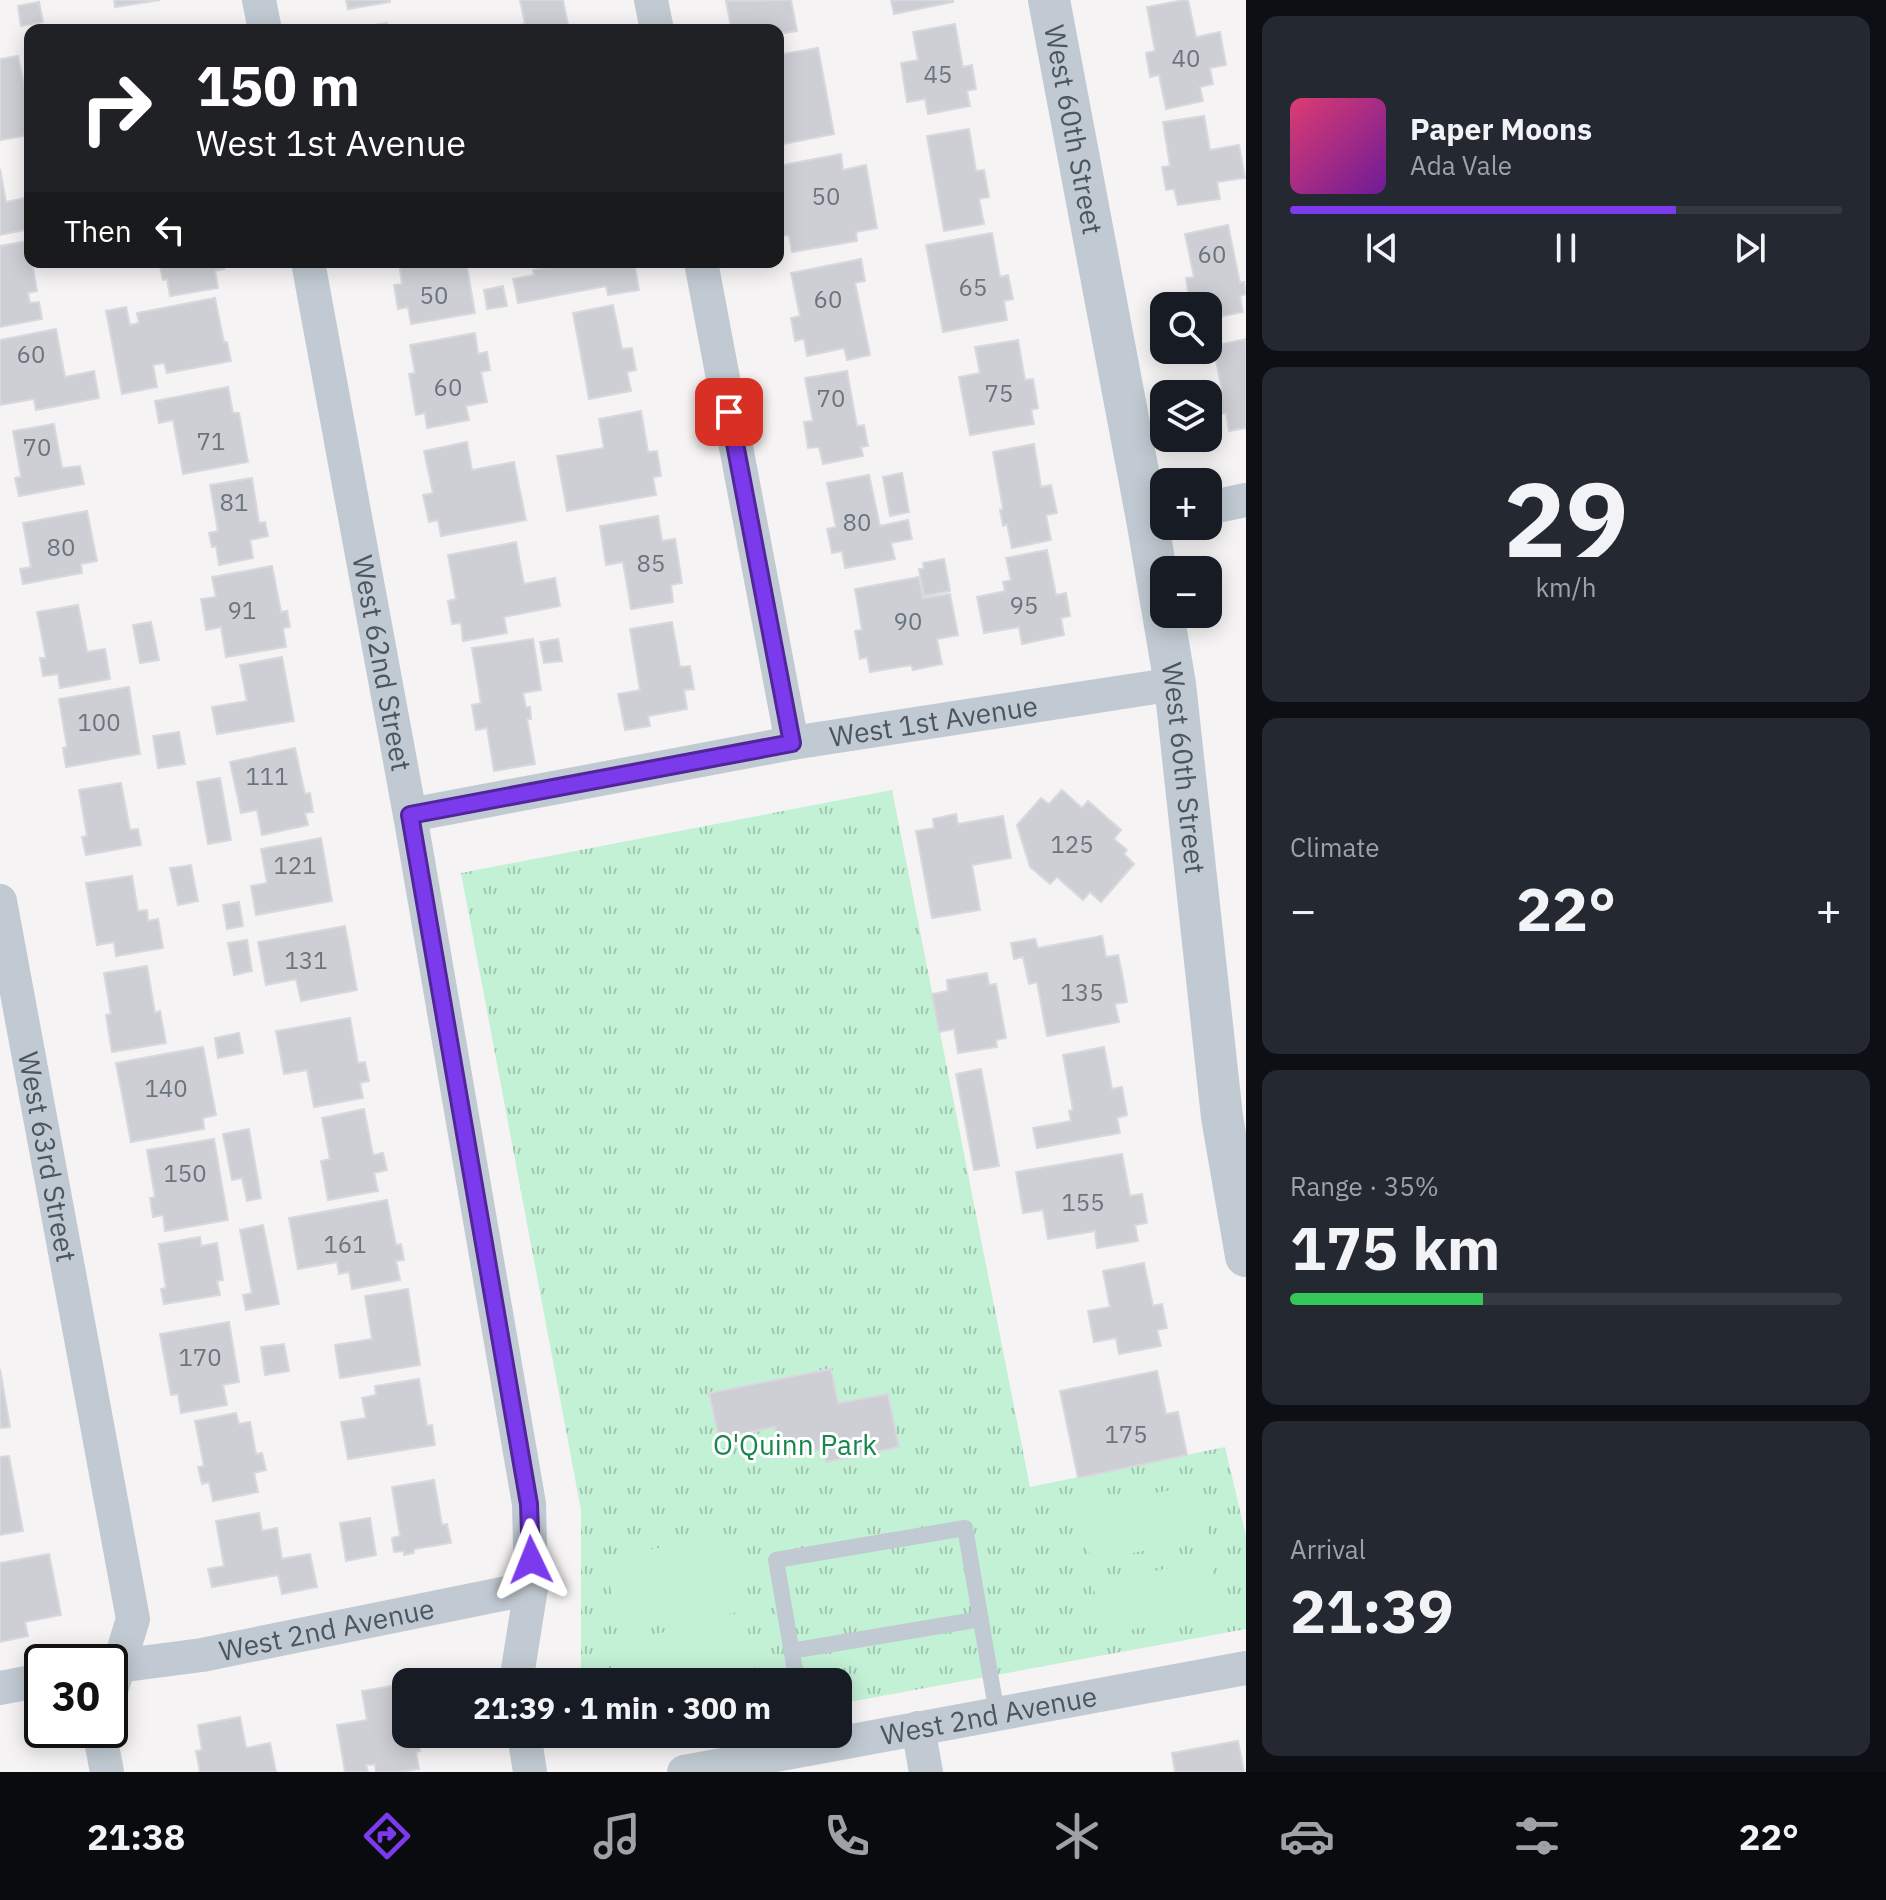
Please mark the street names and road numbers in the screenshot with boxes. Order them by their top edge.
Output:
street label: West 60th Street [1036,22,1112,237]
street label: West 62nd Street [344,552,421,774]
street label: West 60th Street [1154,659,1214,876]
street label: West 1st Avenue [827,686,1040,755]
street label: West 63rd Street [10,1048,85,1265]
street label: West 2nd Avenue [216,1589,437,1669]
street label: West 2nd Avenue [878,1677,1100,1753]

